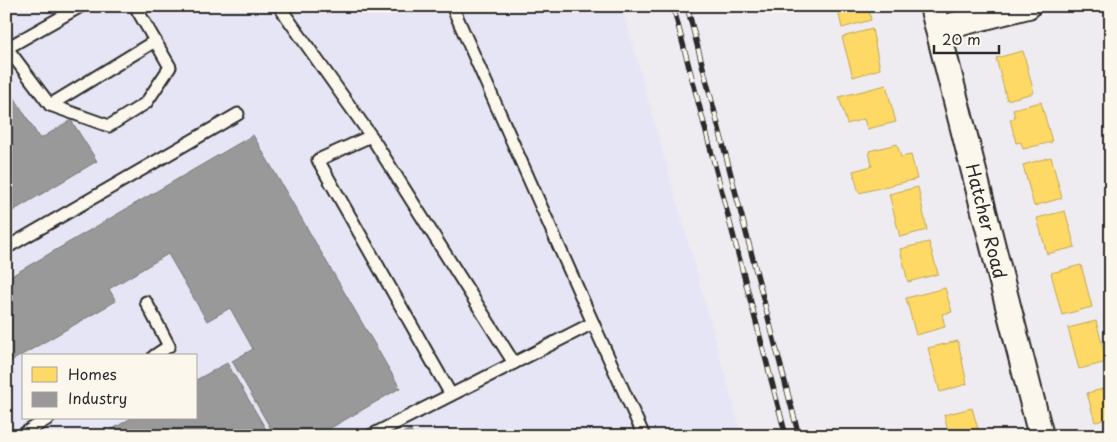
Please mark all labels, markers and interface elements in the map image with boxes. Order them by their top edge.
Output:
scale bar [934,22,1000,54]
text: 20 m [942,27,981,50]
street label: Hatcher Road [960,160,1014,282]
legend [22,354,198,420]
text: Homes [68,362,117,385]
text: Industry [68,386,127,409]

